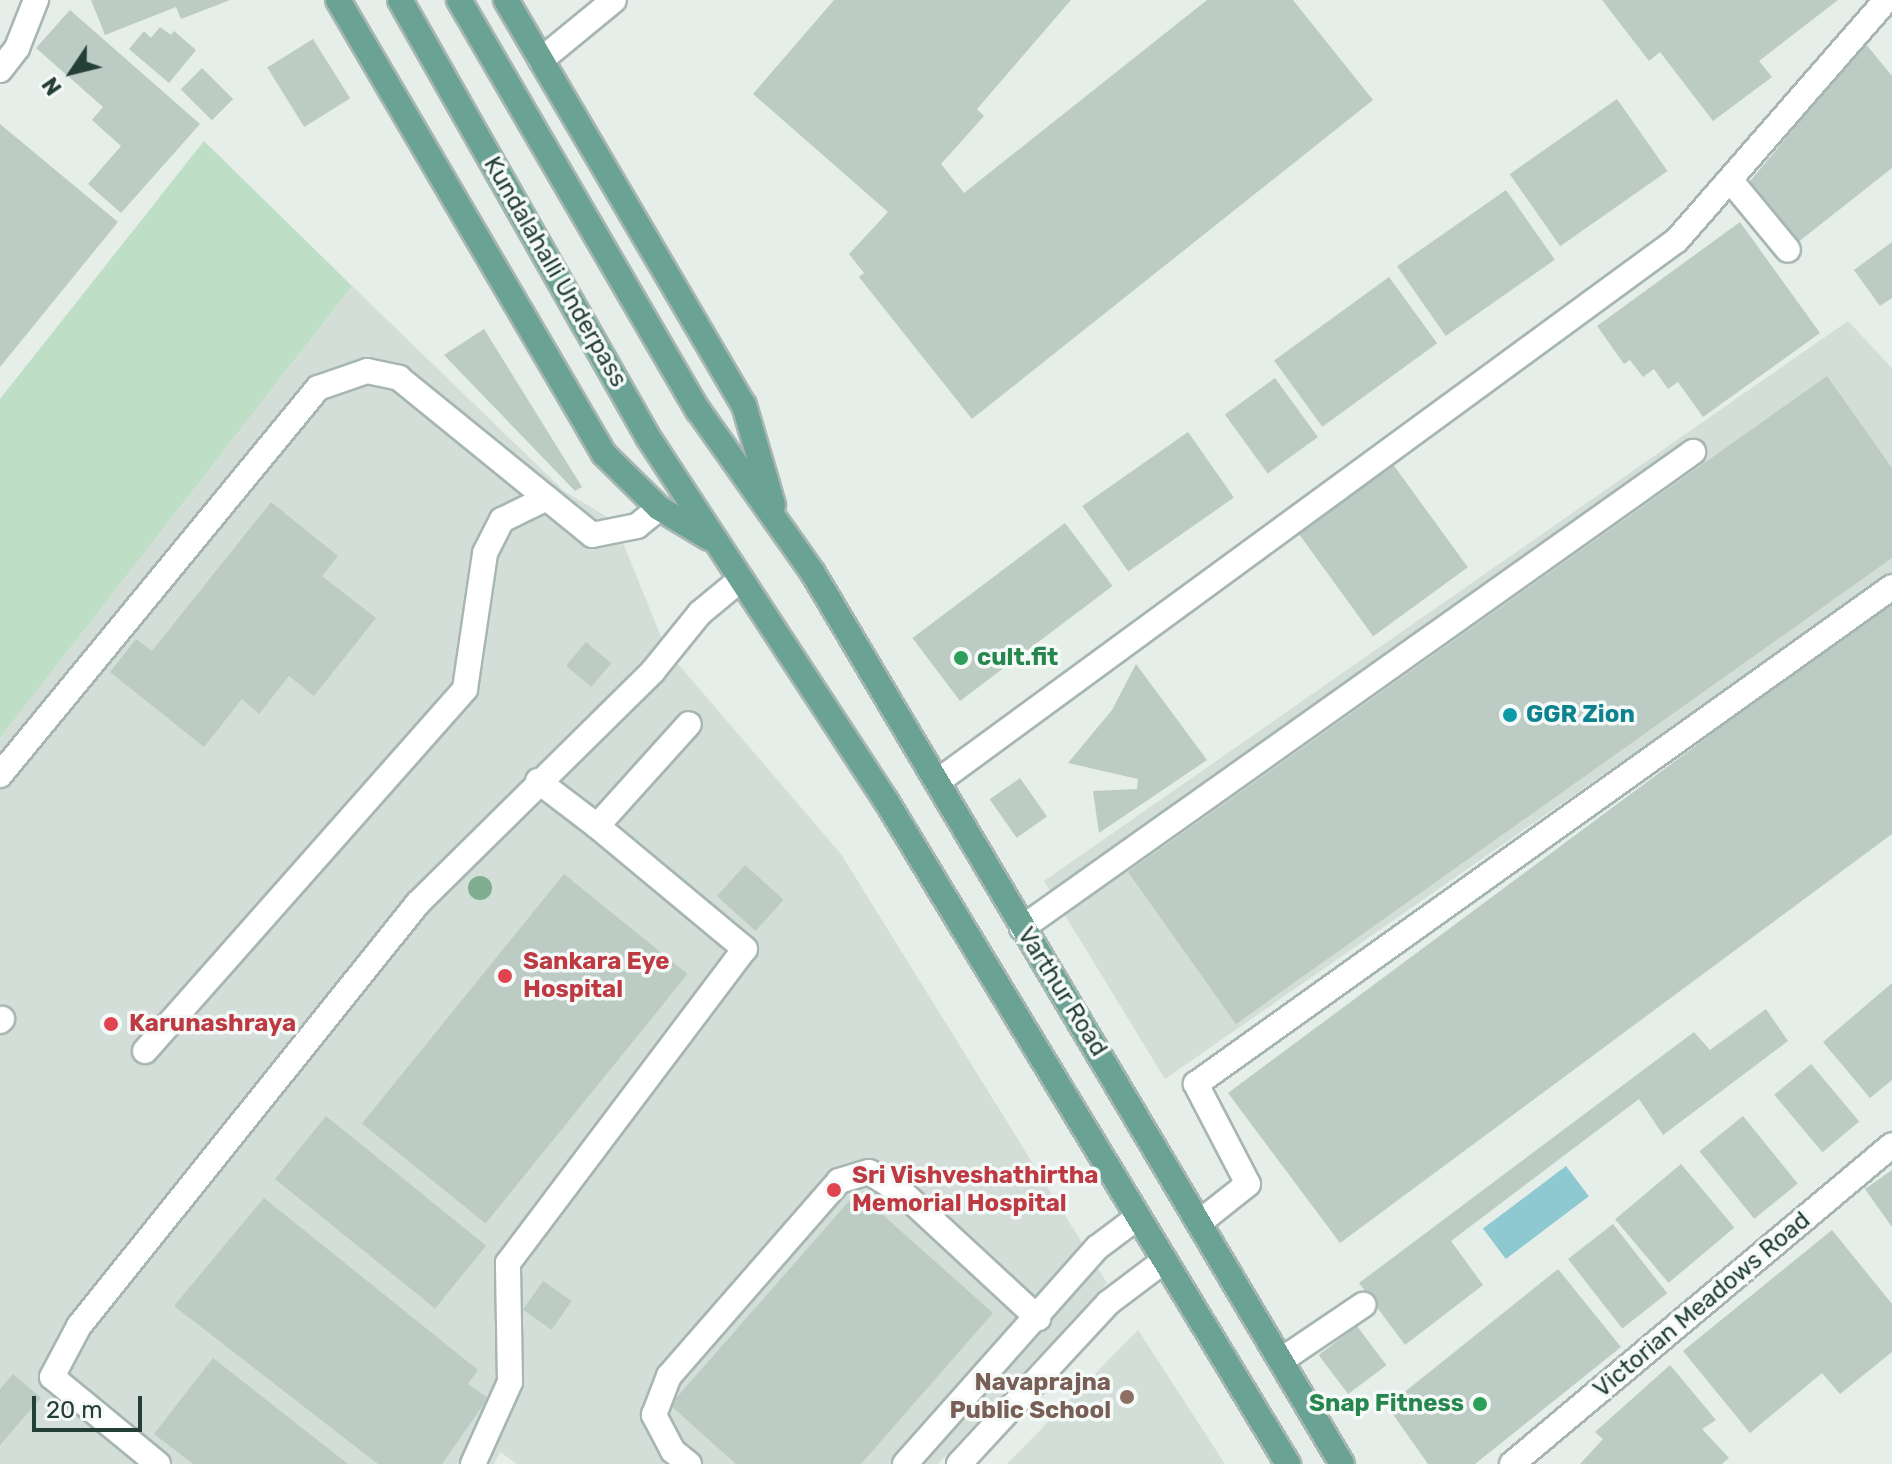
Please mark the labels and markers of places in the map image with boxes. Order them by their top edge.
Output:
place label: cult.fit [977,644,1058,672]
marker: cult.fit [952,649,970,667]
place label: GGR Zion [1526,701,1635,729]
marker: GGR Zion [1501,706,1519,724]
place label: Sankara Eye Hospital [523,948,670,1004]
marker: Sankara Eye Hospital [494,965,516,987]
place label: Karunashraya [129,1010,296,1038]
marker: Karunashraya [100,1013,122,1035]
place label: Sri Vishveshathirtha Memorial Hospital [852,1162,1099,1218]
marker: Sri Vishveshathirtha Memorial Hospital [823,1179,845,1201]
place label: Navaprajna Public School [949,1369,1111,1425]
marker: Navaprajna Public School [1118,1388,1136,1406]
place label: Snap Fitness [1309,1390,1464,1418]
marker: Snap Fitness [1471,1395,1489,1413]

